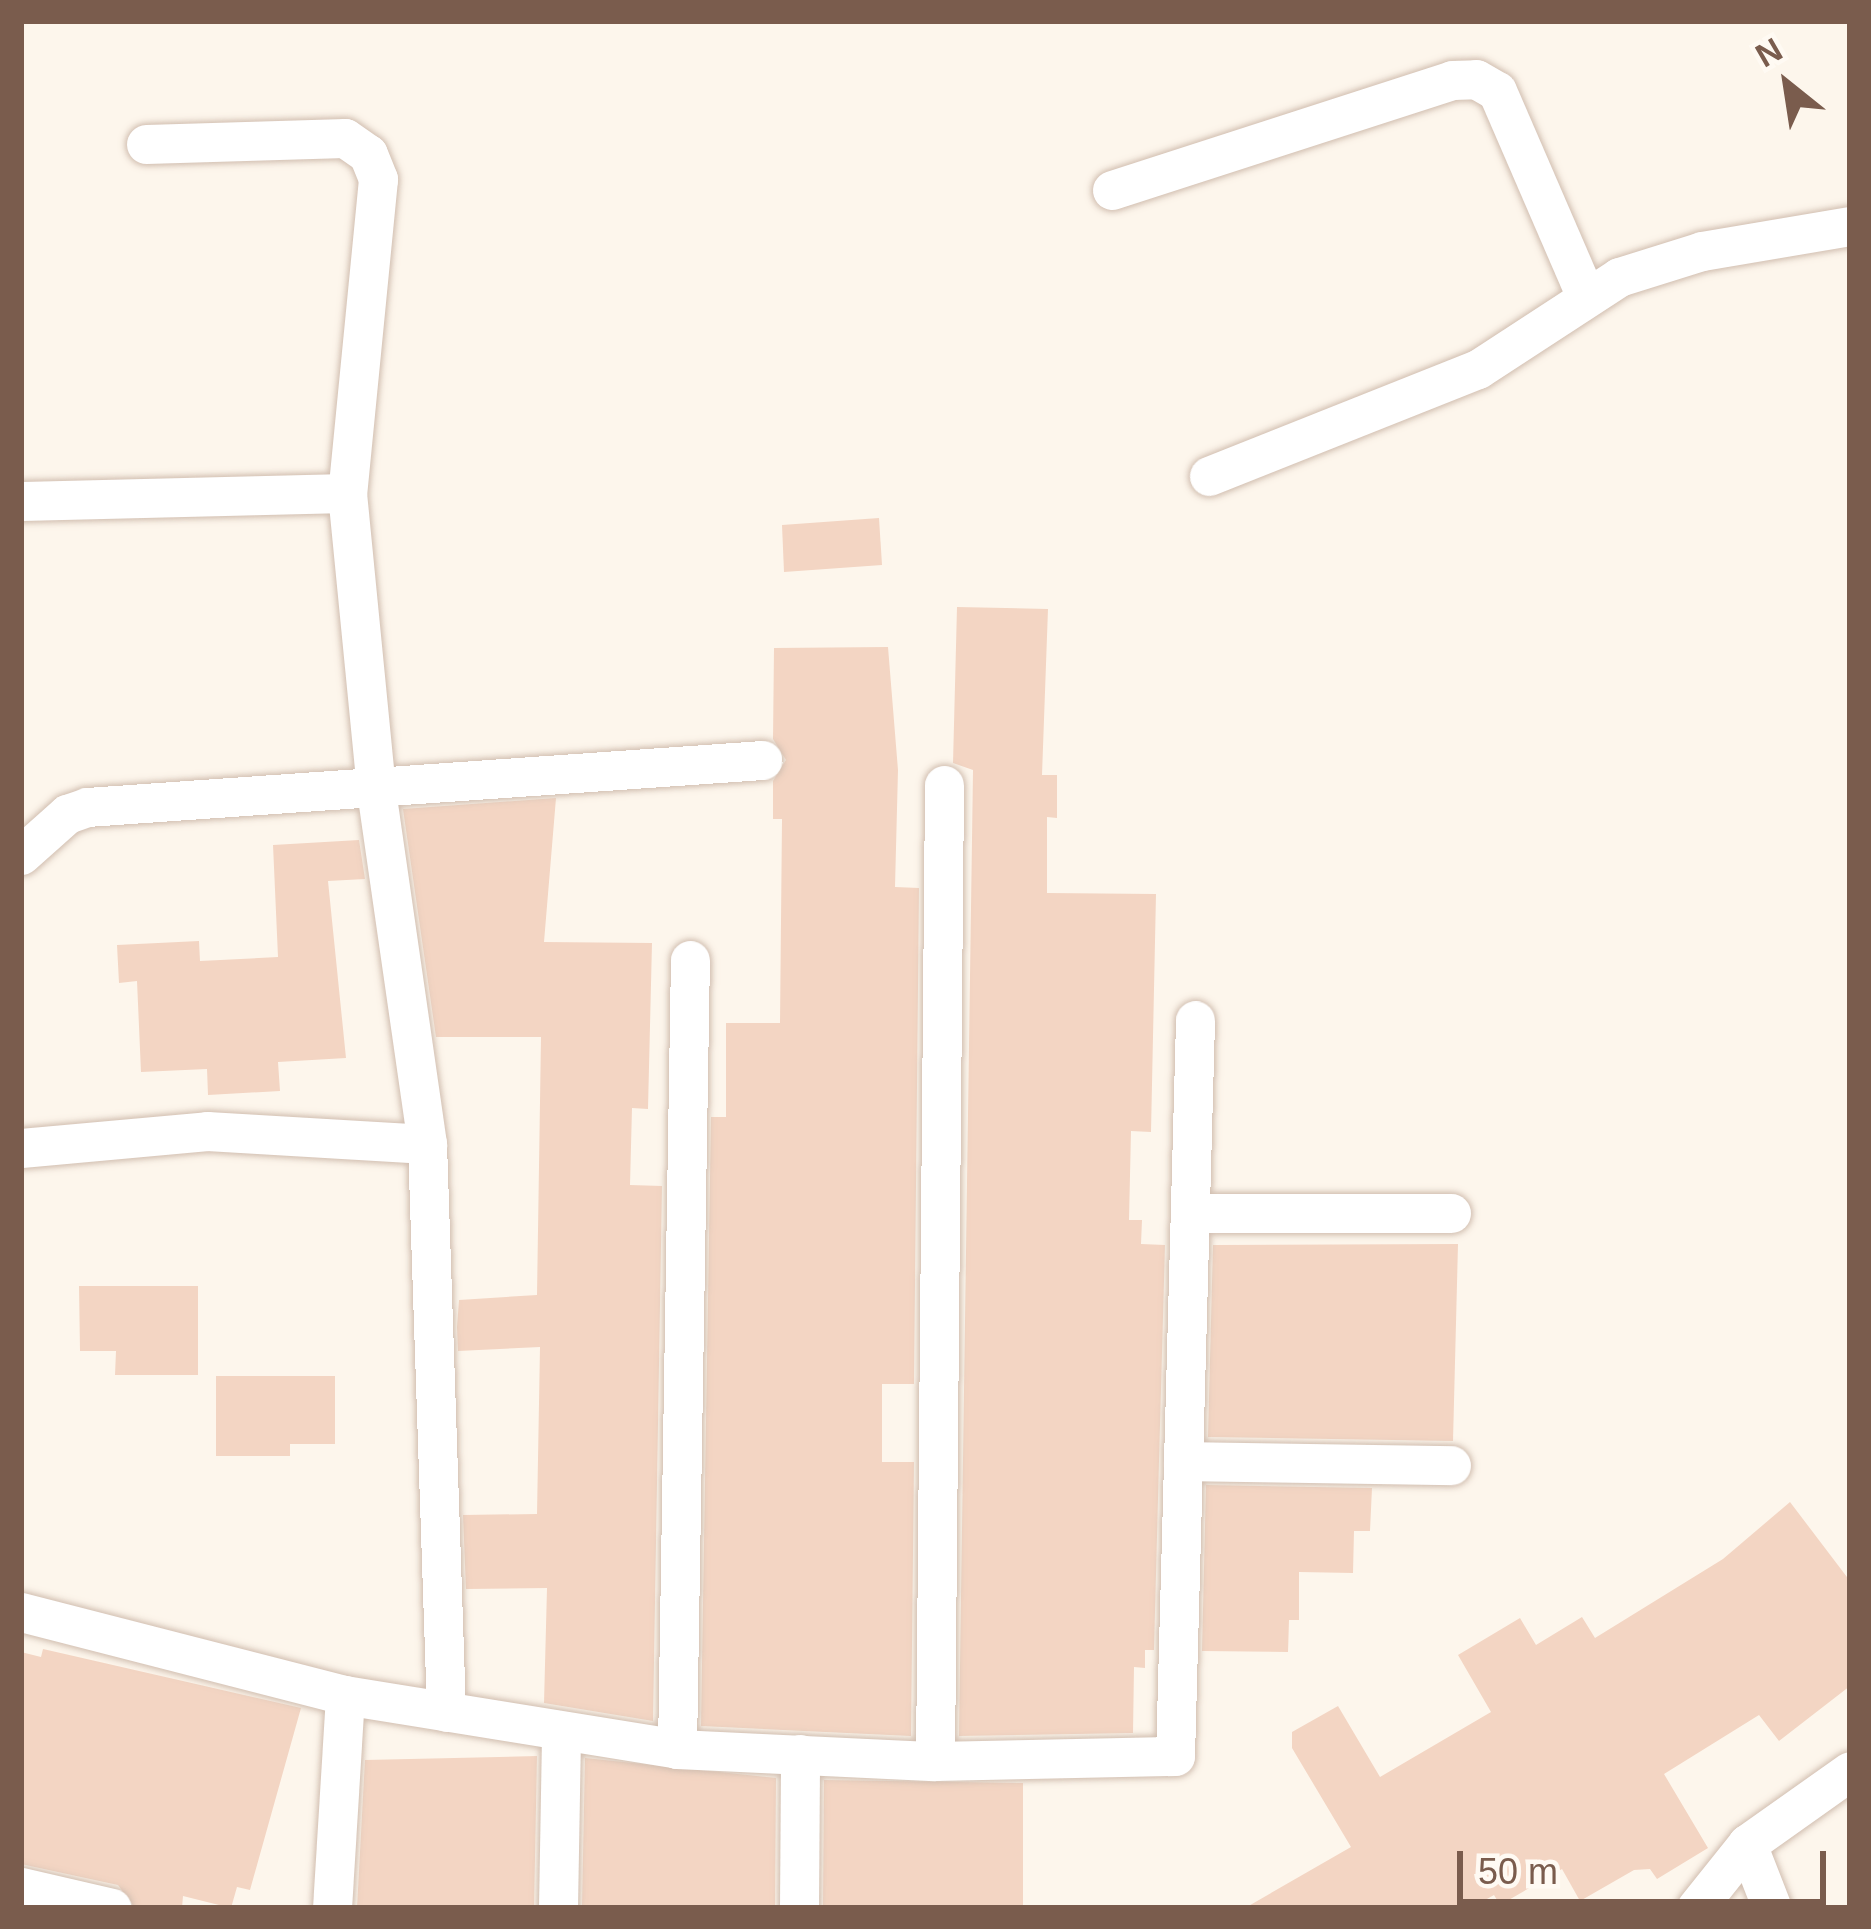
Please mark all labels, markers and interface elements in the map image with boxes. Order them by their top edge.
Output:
north arrow [1727,24,1847,144]
text: N [1749,30,1788,74]
scale bar [1463,1827,1832,1901]
text: 50 m [1478,1851,1558,1892]

